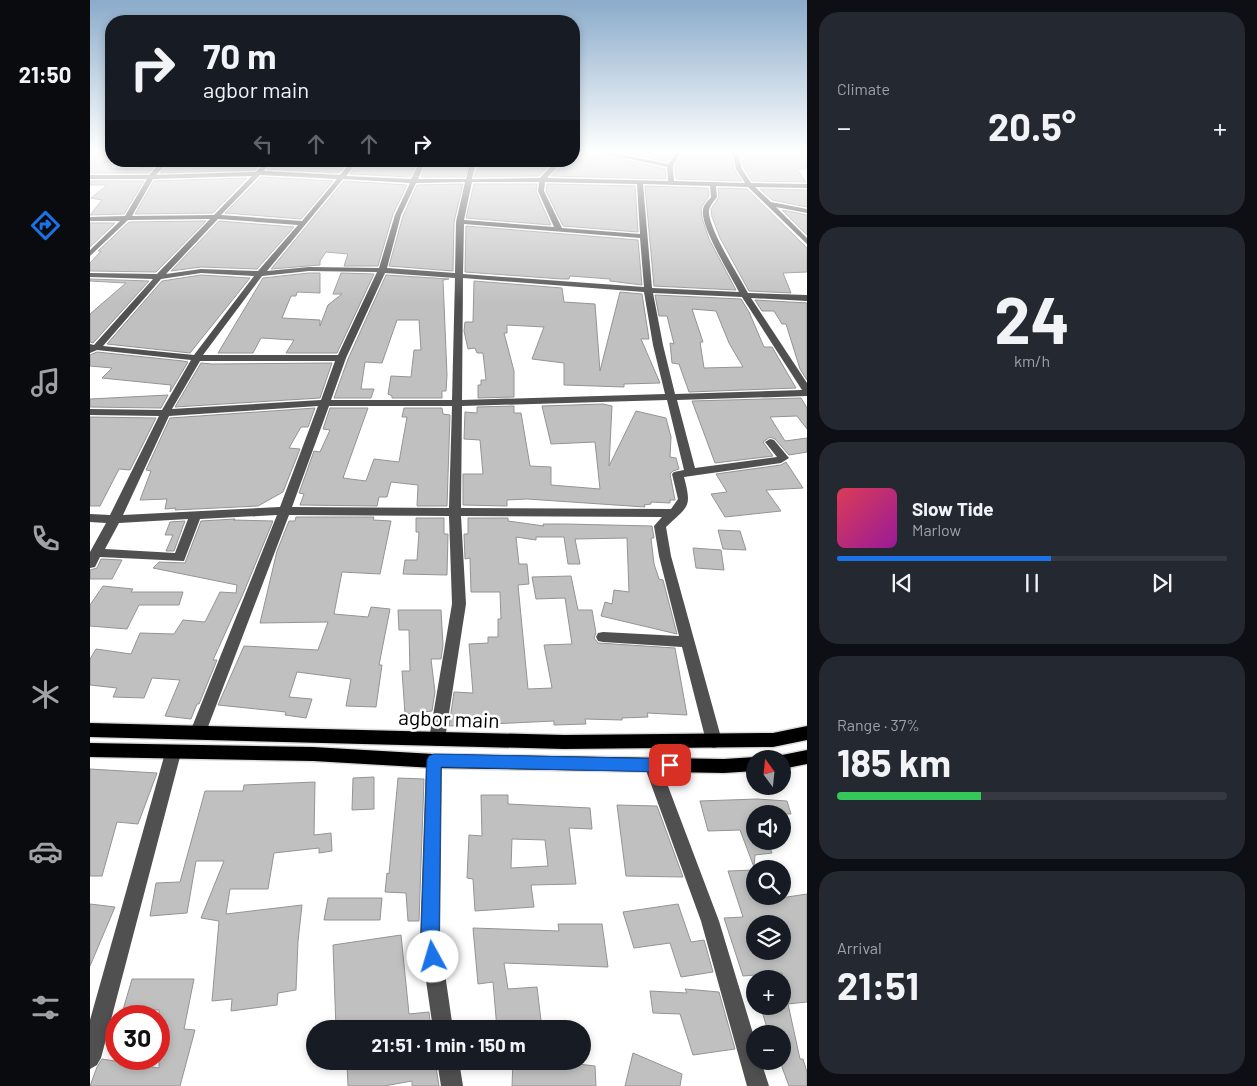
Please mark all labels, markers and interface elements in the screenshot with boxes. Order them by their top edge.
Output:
text: 70 m [203,34,277,76]
icon: right [120,35,185,100]
text: 21:50 [19,61,71,87]
text: agbor main [203,76,309,102]
text: Climate [837,79,890,98]
text: 20.5° [988,103,1076,149]
text: − [837,110,851,144]
text: + [1213,110,1227,144]
icon: left [249,130,277,158]
icon: ahead [302,130,330,158]
icon: ahead [355,130,383,158]
icon: right [408,130,436,158]
icon: directions [28,208,63,243]
text: 24 [994,279,1070,357]
text: km/h [1014,351,1050,370]
icon: music [28,365,63,400]
text: Slow Tide [912,497,994,520]
text: Marlow [912,520,961,539]
icon: phone [28,521,63,556]
icon: previous [888,569,916,597]
icon: pause [1018,569,1046,597]
icon: next [1148,569,1176,597]
icon: climate [28,677,63,712]
street label: agbor main [398,704,500,732]
text: Range · 37% [837,715,920,734]
text: 185 km [837,739,951,785]
pin [649,744,691,786]
north arrow [746,750,791,795]
map controls [746,750,791,1070]
icon: arrive [656,751,684,779]
button: sound [746,805,791,850]
icon: car [28,834,63,869]
button: search [746,860,791,905]
button: layers [746,915,791,960]
position arrow [406,930,458,982]
text: Arrival [837,938,882,957]
text: 21:51 [837,962,919,1008]
button: + [746,970,791,1015]
icon: filters [28,990,63,1025]
speed limit sign: 30 [105,1005,170,1070]
button: − [746,1025,791,1070]
text: 21:51 · 1 min · 150 m [371,1033,526,1056]

